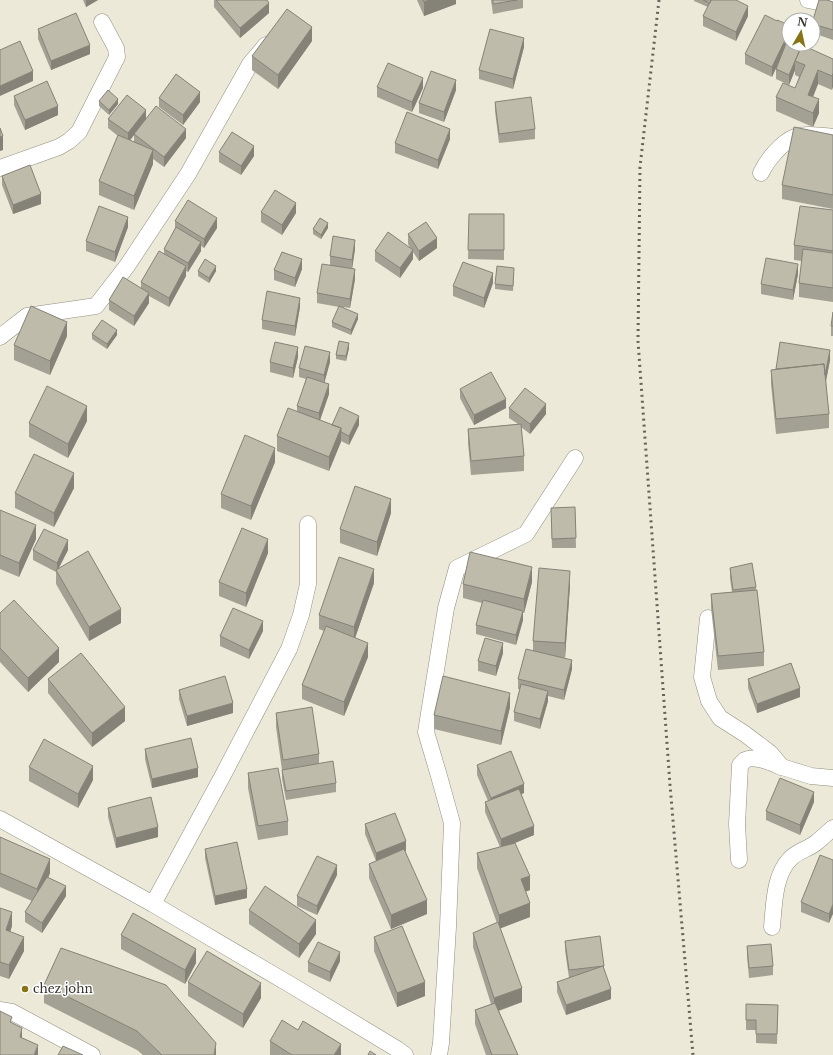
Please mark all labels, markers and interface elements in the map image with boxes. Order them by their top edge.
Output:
north arrow [781,12,821,52]
text: N [796,14,809,30]
place label: chez john [33,981,93,996]
marker: chez john [20,984,30,994]

